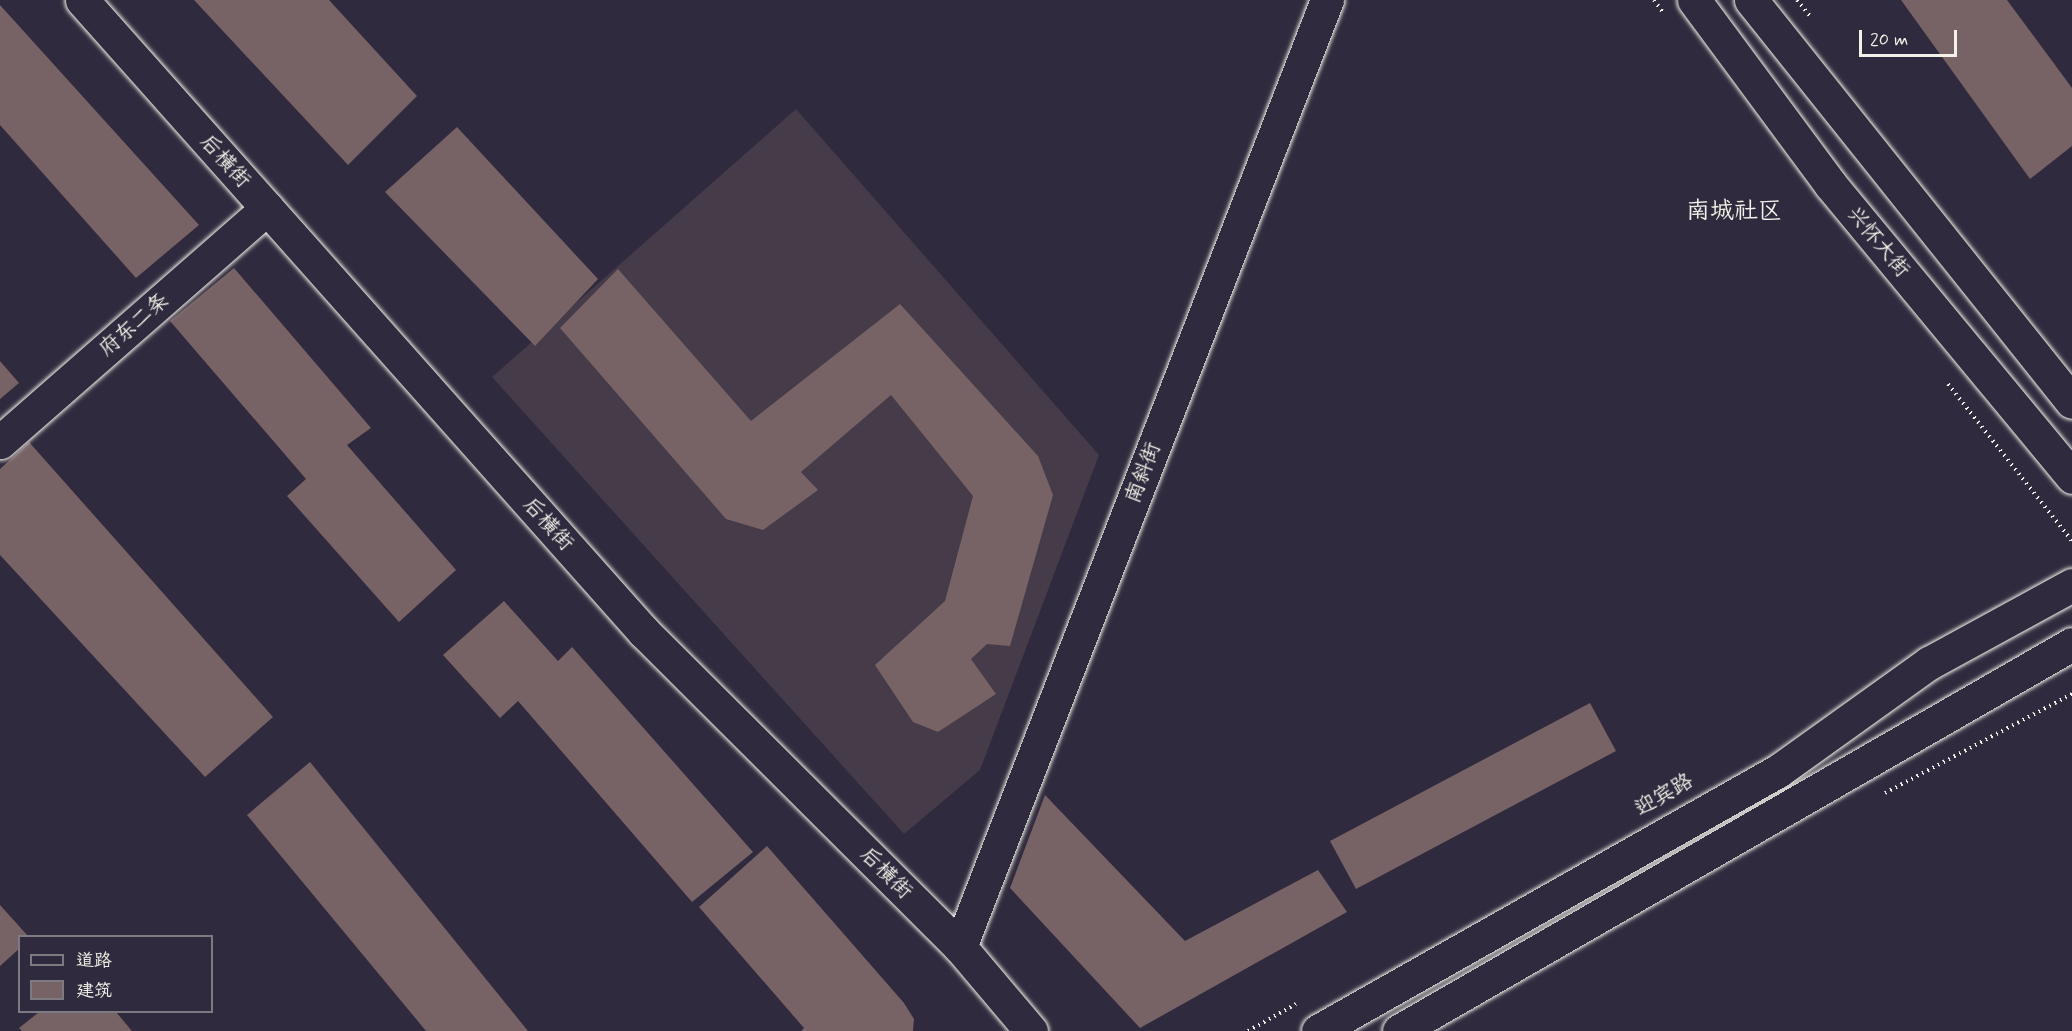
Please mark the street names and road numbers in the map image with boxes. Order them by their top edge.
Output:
street label: 后横街 [195,129,255,193]
street label: 兴怀大街 [1841,202,1915,282]
street label: 府东二条 [94,288,174,362]
street label: 南斜街 [1120,439,1166,507]
street label: 后横街 [518,492,578,556]
street label: 迎宾路 [1630,768,1698,822]
street label: 后横街 [855,842,917,904]

